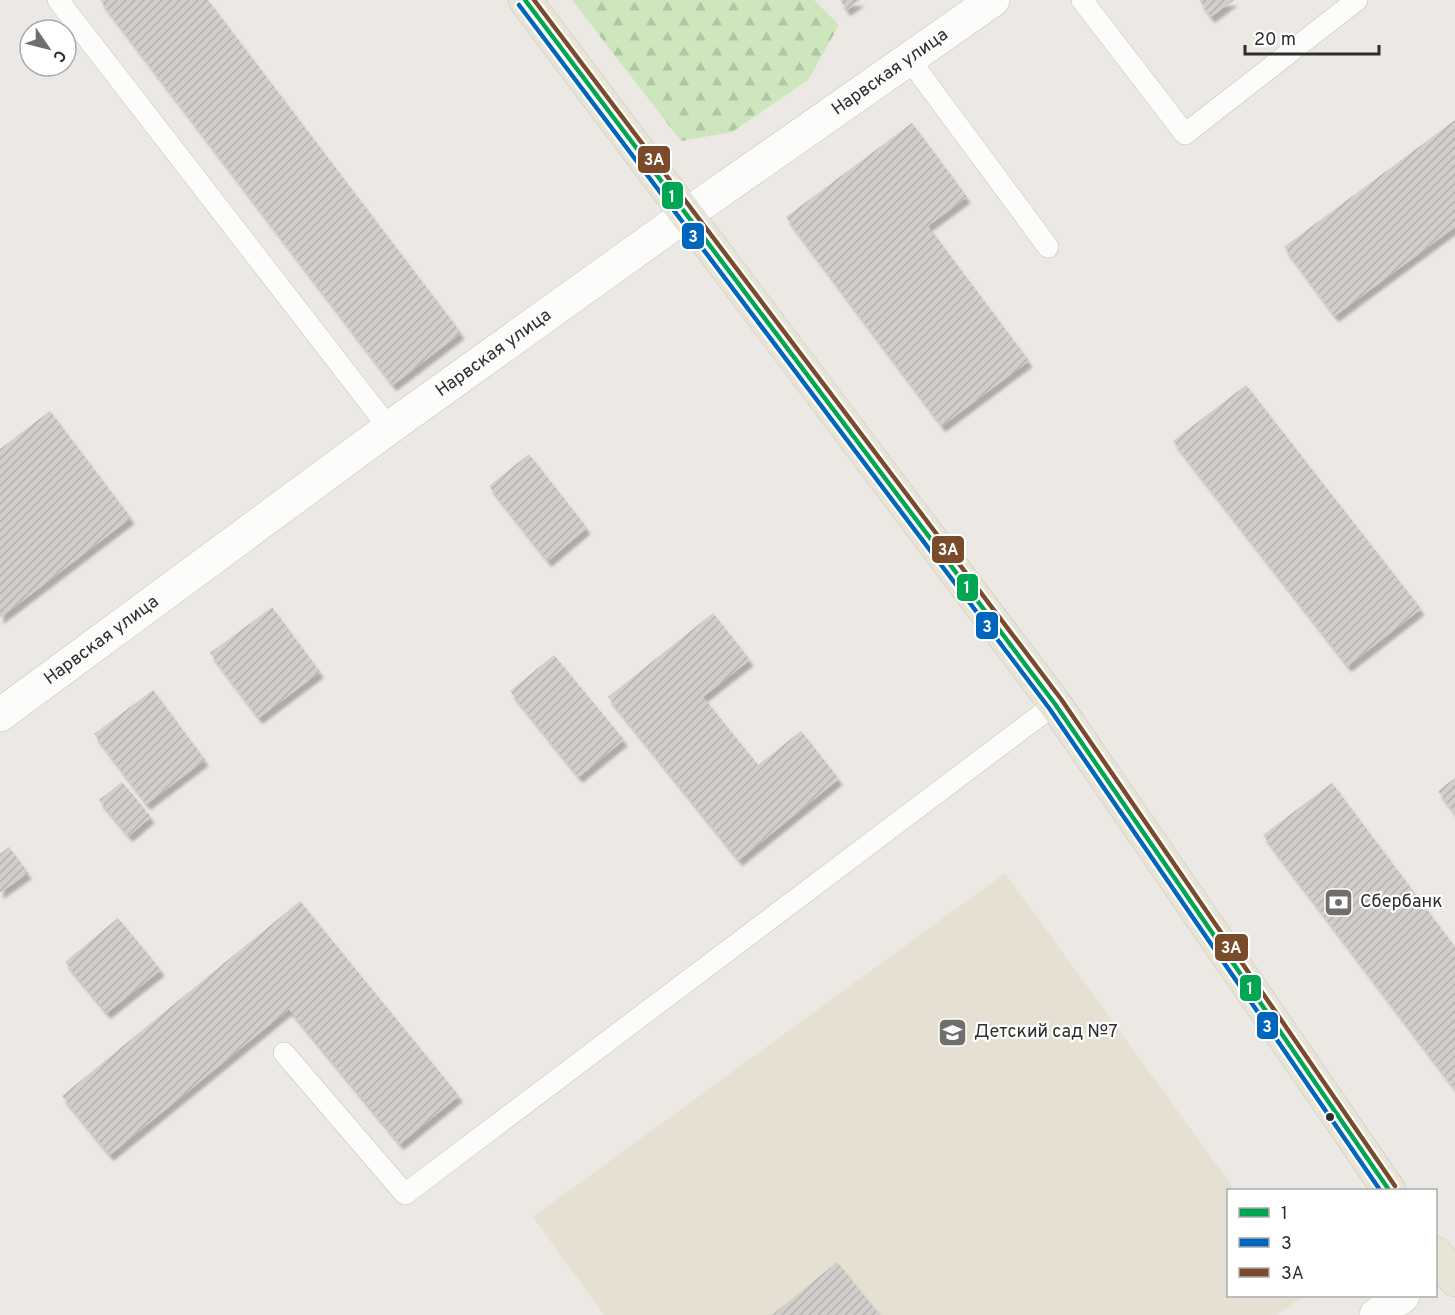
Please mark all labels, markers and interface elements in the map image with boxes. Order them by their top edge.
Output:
north arrow [18,18,78,78]
scale bar [1245,18,1378,56]
street label: Нарвская улица [827,23,953,121]
text: 20 m [1254,29,1296,52]
text: С [48,46,70,65]
line badge: 3А [637,145,671,174]
text: 3А [644,151,664,171]
line badge: 1 [661,181,684,210]
text: 1 [669,188,675,208]
line badge: 3 [681,222,705,250]
text: 3 [688,228,698,248]
street label: Нарвская улица [431,304,556,402]
line badge: 3А [931,535,965,564]
text: 3А [938,541,958,561]
line badge: 1 [956,573,979,602]
text: 1 [964,579,970,599]
street label: Нарвская улица [39,590,163,690]
line badge: 3 [975,611,999,640]
text: 3 [982,618,992,638]
bank icon: Сбербанк [1323,886,1355,918]
place label: Сбербанк [1360,891,1443,914]
line badge: 3А [1214,933,1249,962]
text: 3А [1221,939,1241,959]
line badge: 1 [1239,974,1262,1002]
text: 1 [1247,980,1253,1000]
line badge: 3 [1256,1011,1279,1040]
school or university icon: Детский сад №7 [937,1016,969,1048]
text: 3 [1262,1018,1272,1038]
place label: Детский сад №7 [974,1021,1118,1044]
unlabelled marker [1324,1111,1336,1123]
legend [1227,1189,1437,1297]
text: 1 [1281,1203,1288,1226]
text: 3 [1281,1233,1292,1256]
text: 3А [1281,1263,1304,1286]

